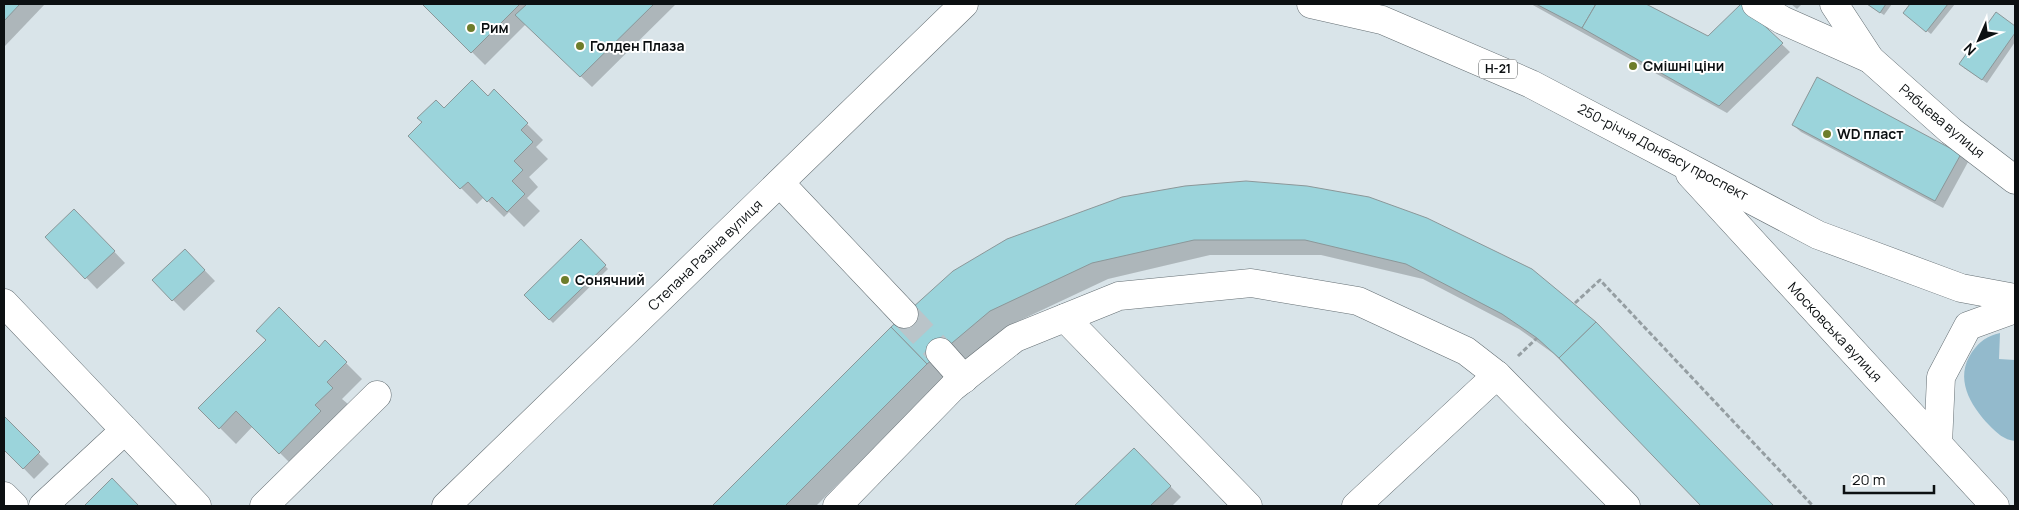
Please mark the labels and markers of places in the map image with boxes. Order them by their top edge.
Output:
place label: Рим [481,18,509,37]
marker: Рим [465,22,477,34]
place label: Голден Плаза [590,36,684,55]
marker: Голден Плаза [574,40,586,52]
place label: Смішні ціни [1643,56,1724,75]
marker: Смішні ціни [1627,60,1639,72]
place label: WD пласт [1837,124,1904,143]
marker: WD пласт [1821,128,1833,140]
place label: Сонячний [575,270,645,289]
marker: Сонячний [559,274,571,286]

